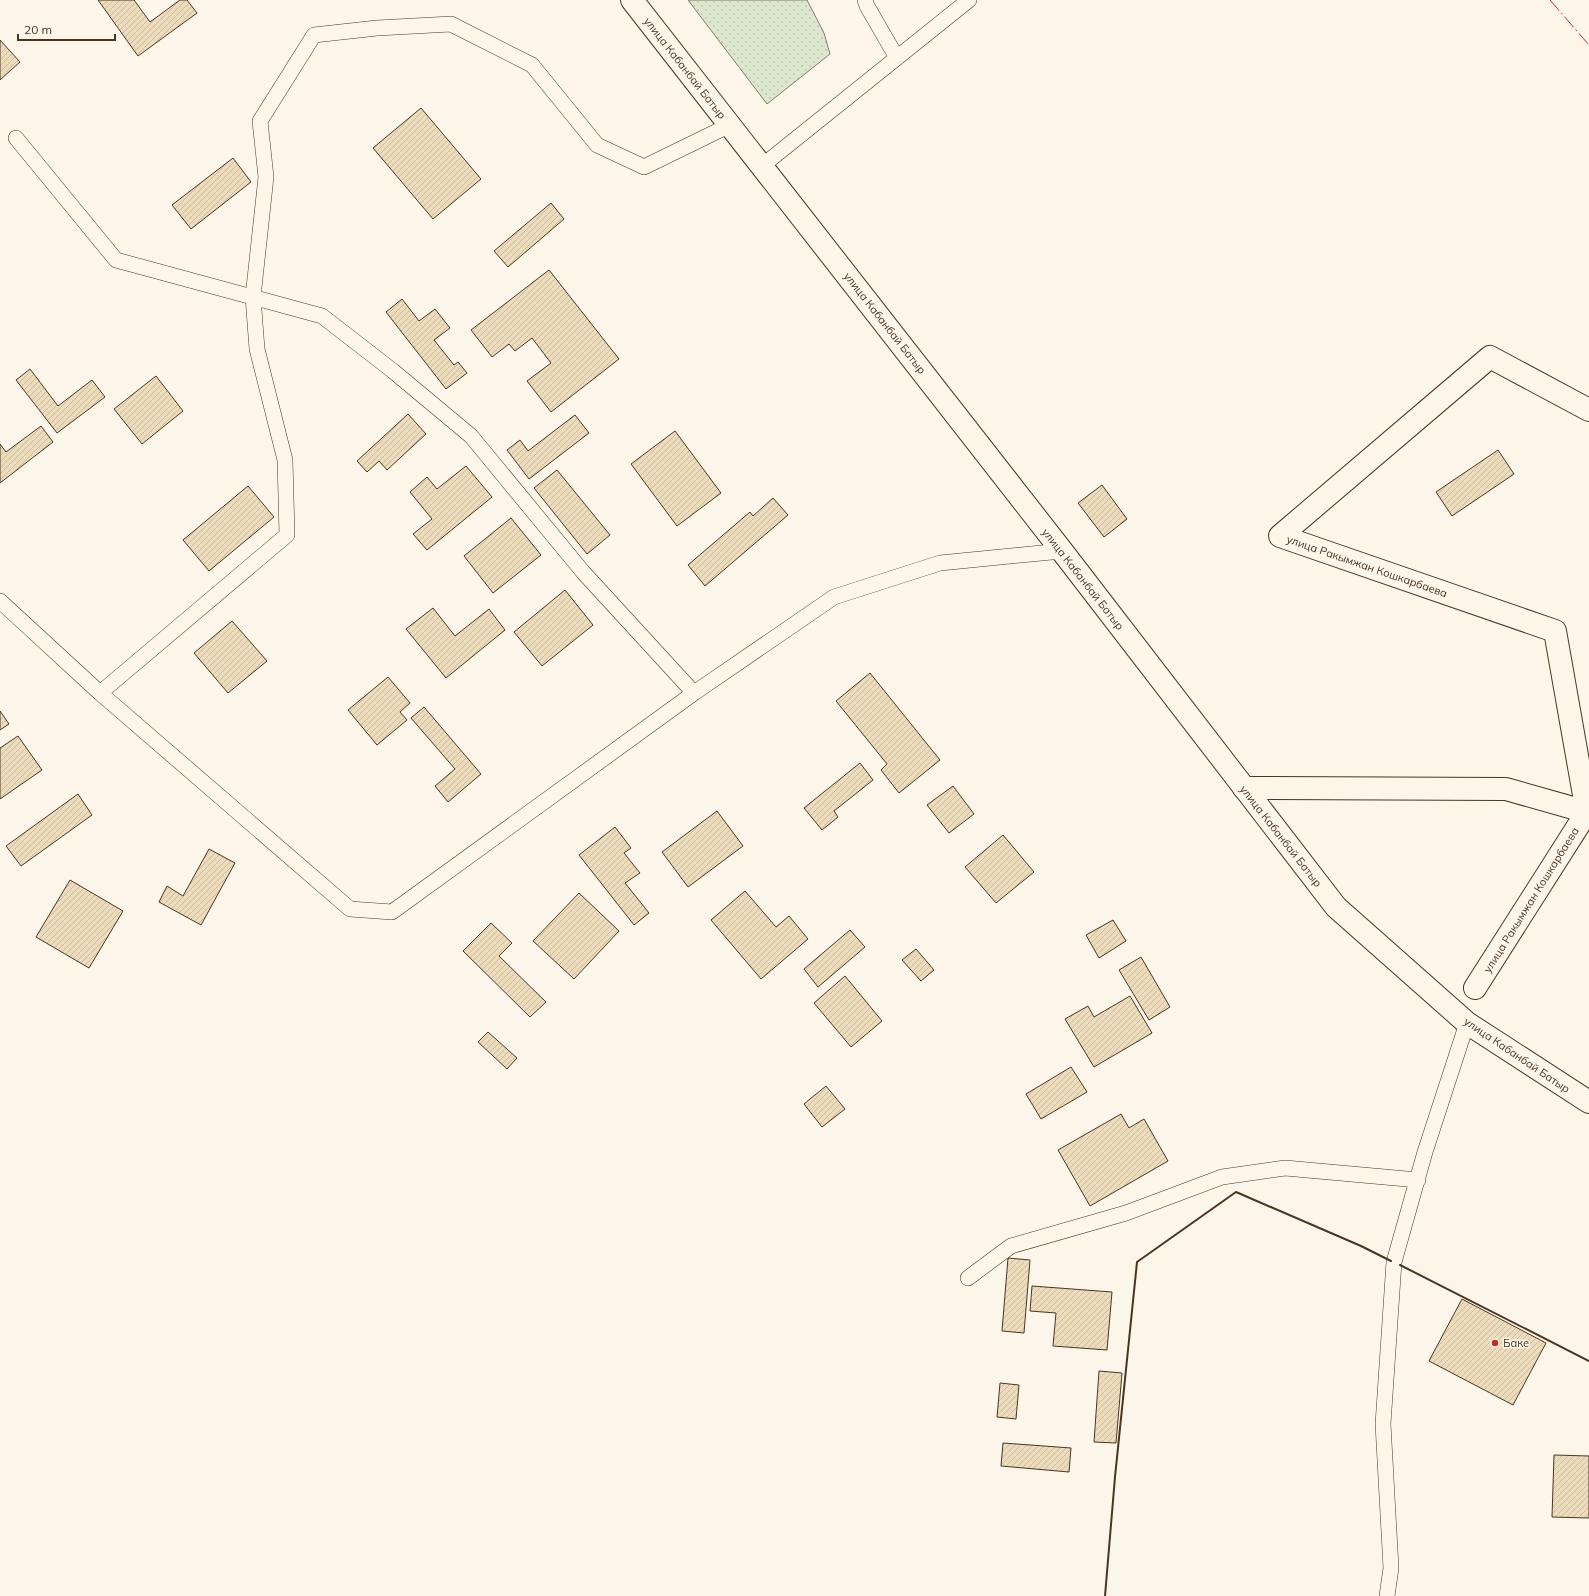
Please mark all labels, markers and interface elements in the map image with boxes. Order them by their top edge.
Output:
street label: улица Кабанбай Батыр [641,14,729,122]
scale bar [18,16,115,42]
text: 20 m [24,22,52,37]
street label: улица Кабанбай Батыр [841,269,929,377]
street label: улица Кабанбай Батыр [1039,525,1127,633]
street label: улица Ракымжан Кошкарбаева [1285,532,1449,600]
street label: улица Кабанбай Батыр [1237,782,1325,890]
street label: улица Ракымжан Кошкарбаева [1480,825,1582,975]
street label: улица Кабанбай Батыр [1461,1014,1573,1096]
place label: Баке [1503,1336,1529,1350]
marker: Баке [1490,1338,1500,1348]

